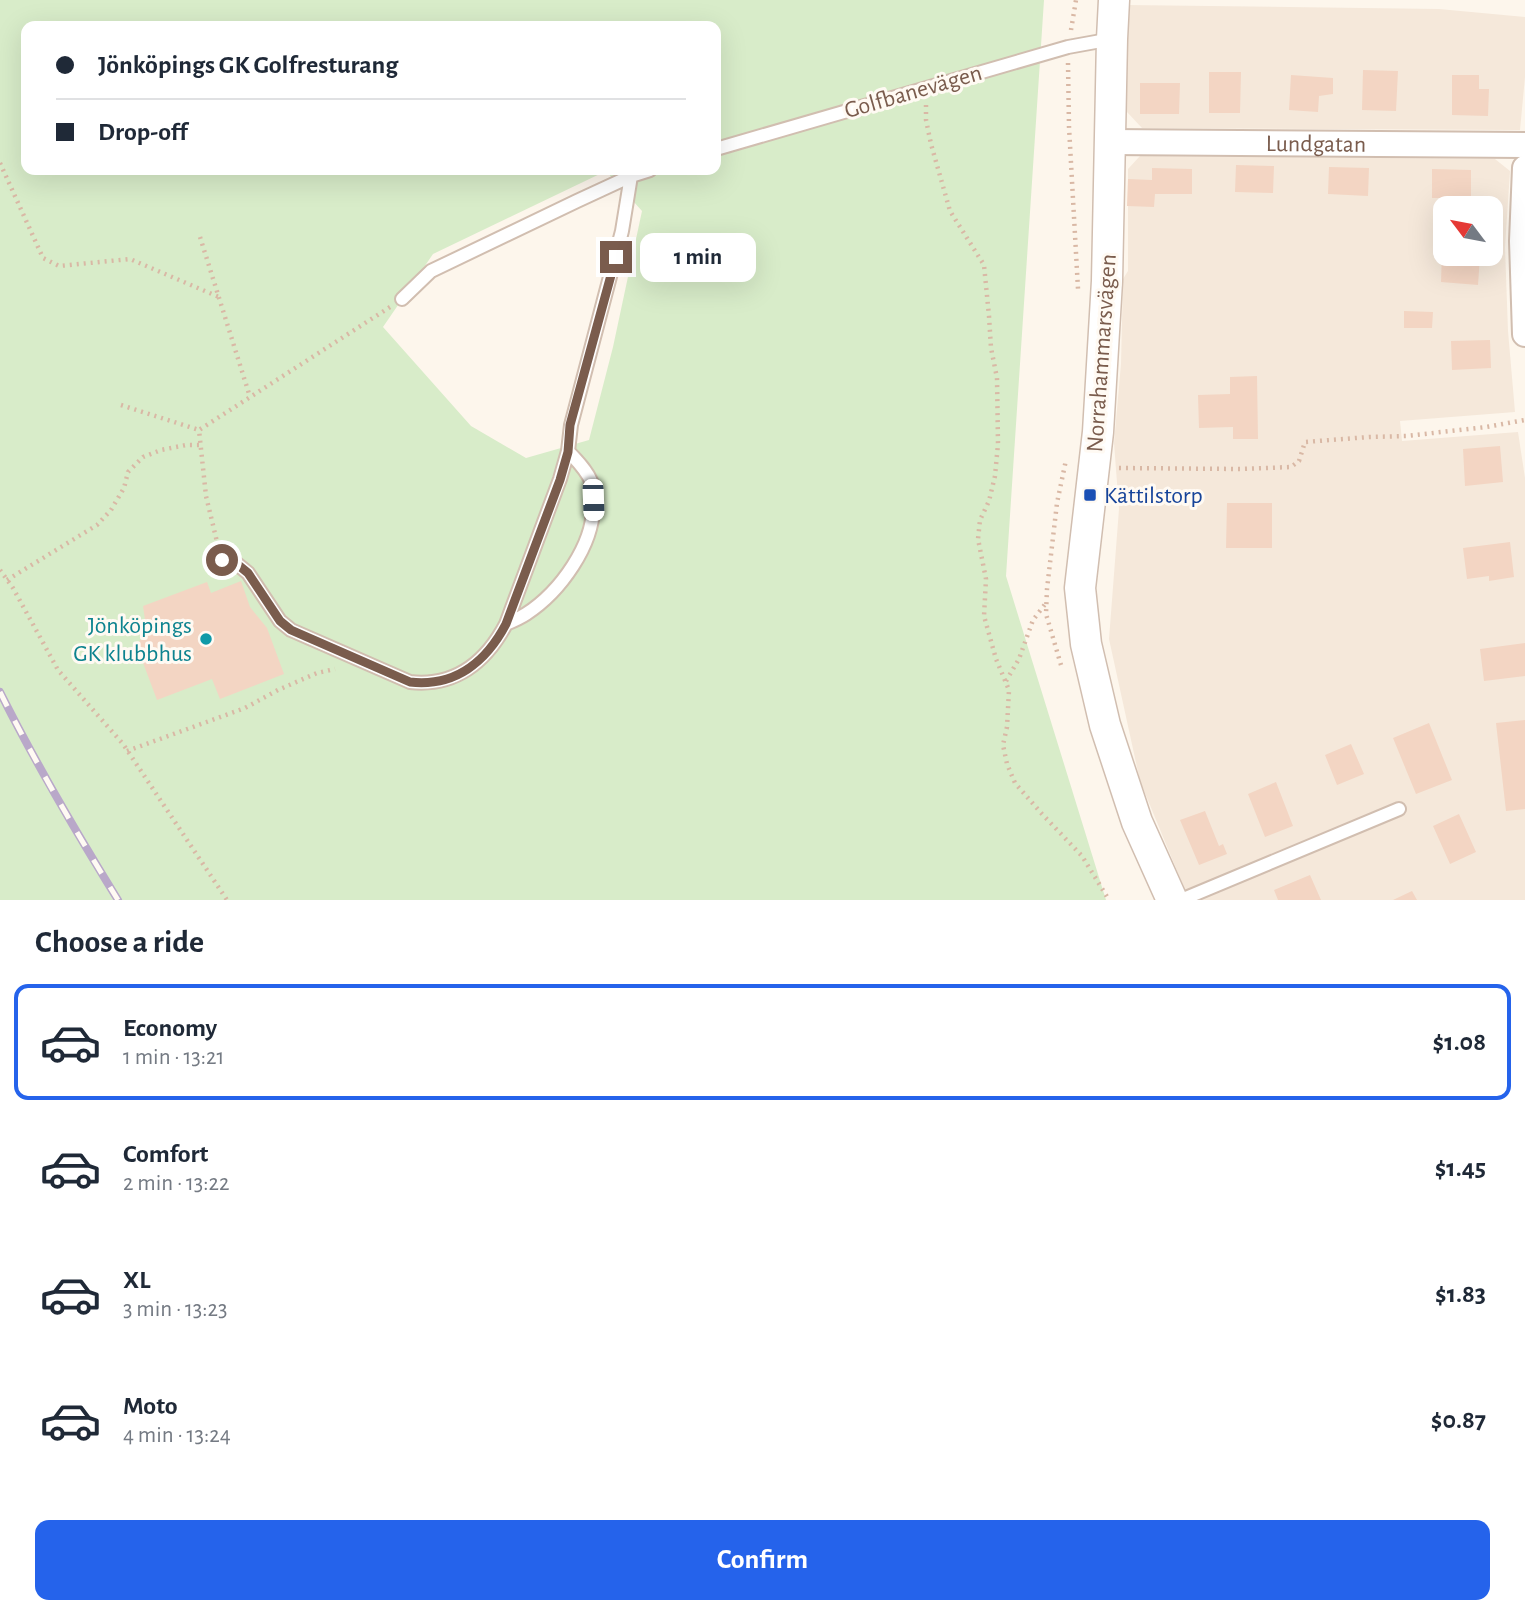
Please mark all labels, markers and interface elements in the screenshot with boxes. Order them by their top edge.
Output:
text: Jönköpings GK Golfresturang [98,52,398,78]
street label: Golfbanevägen [842,61,985,123]
text: Drop-off [98,119,187,145]
street label: Lundgatan [1266,132,1366,157]
north arrow [1433,196,1503,266]
map controls [1433,196,1503,266]
callout: 1 min [640,232,756,282]
route end [600,241,632,273]
text: 1 min [674,246,722,269]
street label: Norrahammarsvägen [1083,253,1121,453]
car [582,479,605,521]
place label: Kättilstorp [1104,484,1203,508]
marker: Kättilstorp [1082,487,1098,503]
route start [206,544,238,576]
place label: Jönköpings GK klubbhus [73,614,192,666]
marker: Jönköpings GK klubbhus [198,631,214,647]
text: Choose a ride [35,926,204,958]
icon: car [39,1011,102,1074]
text: Economy [123,1015,217,1041]
text: $1.08 [1433,1029,1486,1055]
text: 1 min · 13:21 [123,1046,224,1069]
icon: car [39,1137,102,1200]
text: Comfort [123,1141,208,1167]
text: $1.45 [1435,1155,1486,1181]
text: 2 min · 13:22 [123,1172,230,1195]
icon: car [39,1263,102,1326]
text: XL [123,1267,150,1293]
text: $1.83 [1435,1281,1486,1307]
text: 3 min · 13:23 [123,1298,228,1321]
icon: car [39,1389,102,1452]
text: Moto [123,1393,178,1419]
text: $0.87 [1431,1407,1486,1433]
text: 4 min · 13:24 [123,1424,231,1447]
button: Confirm [35,1520,1490,1600]

